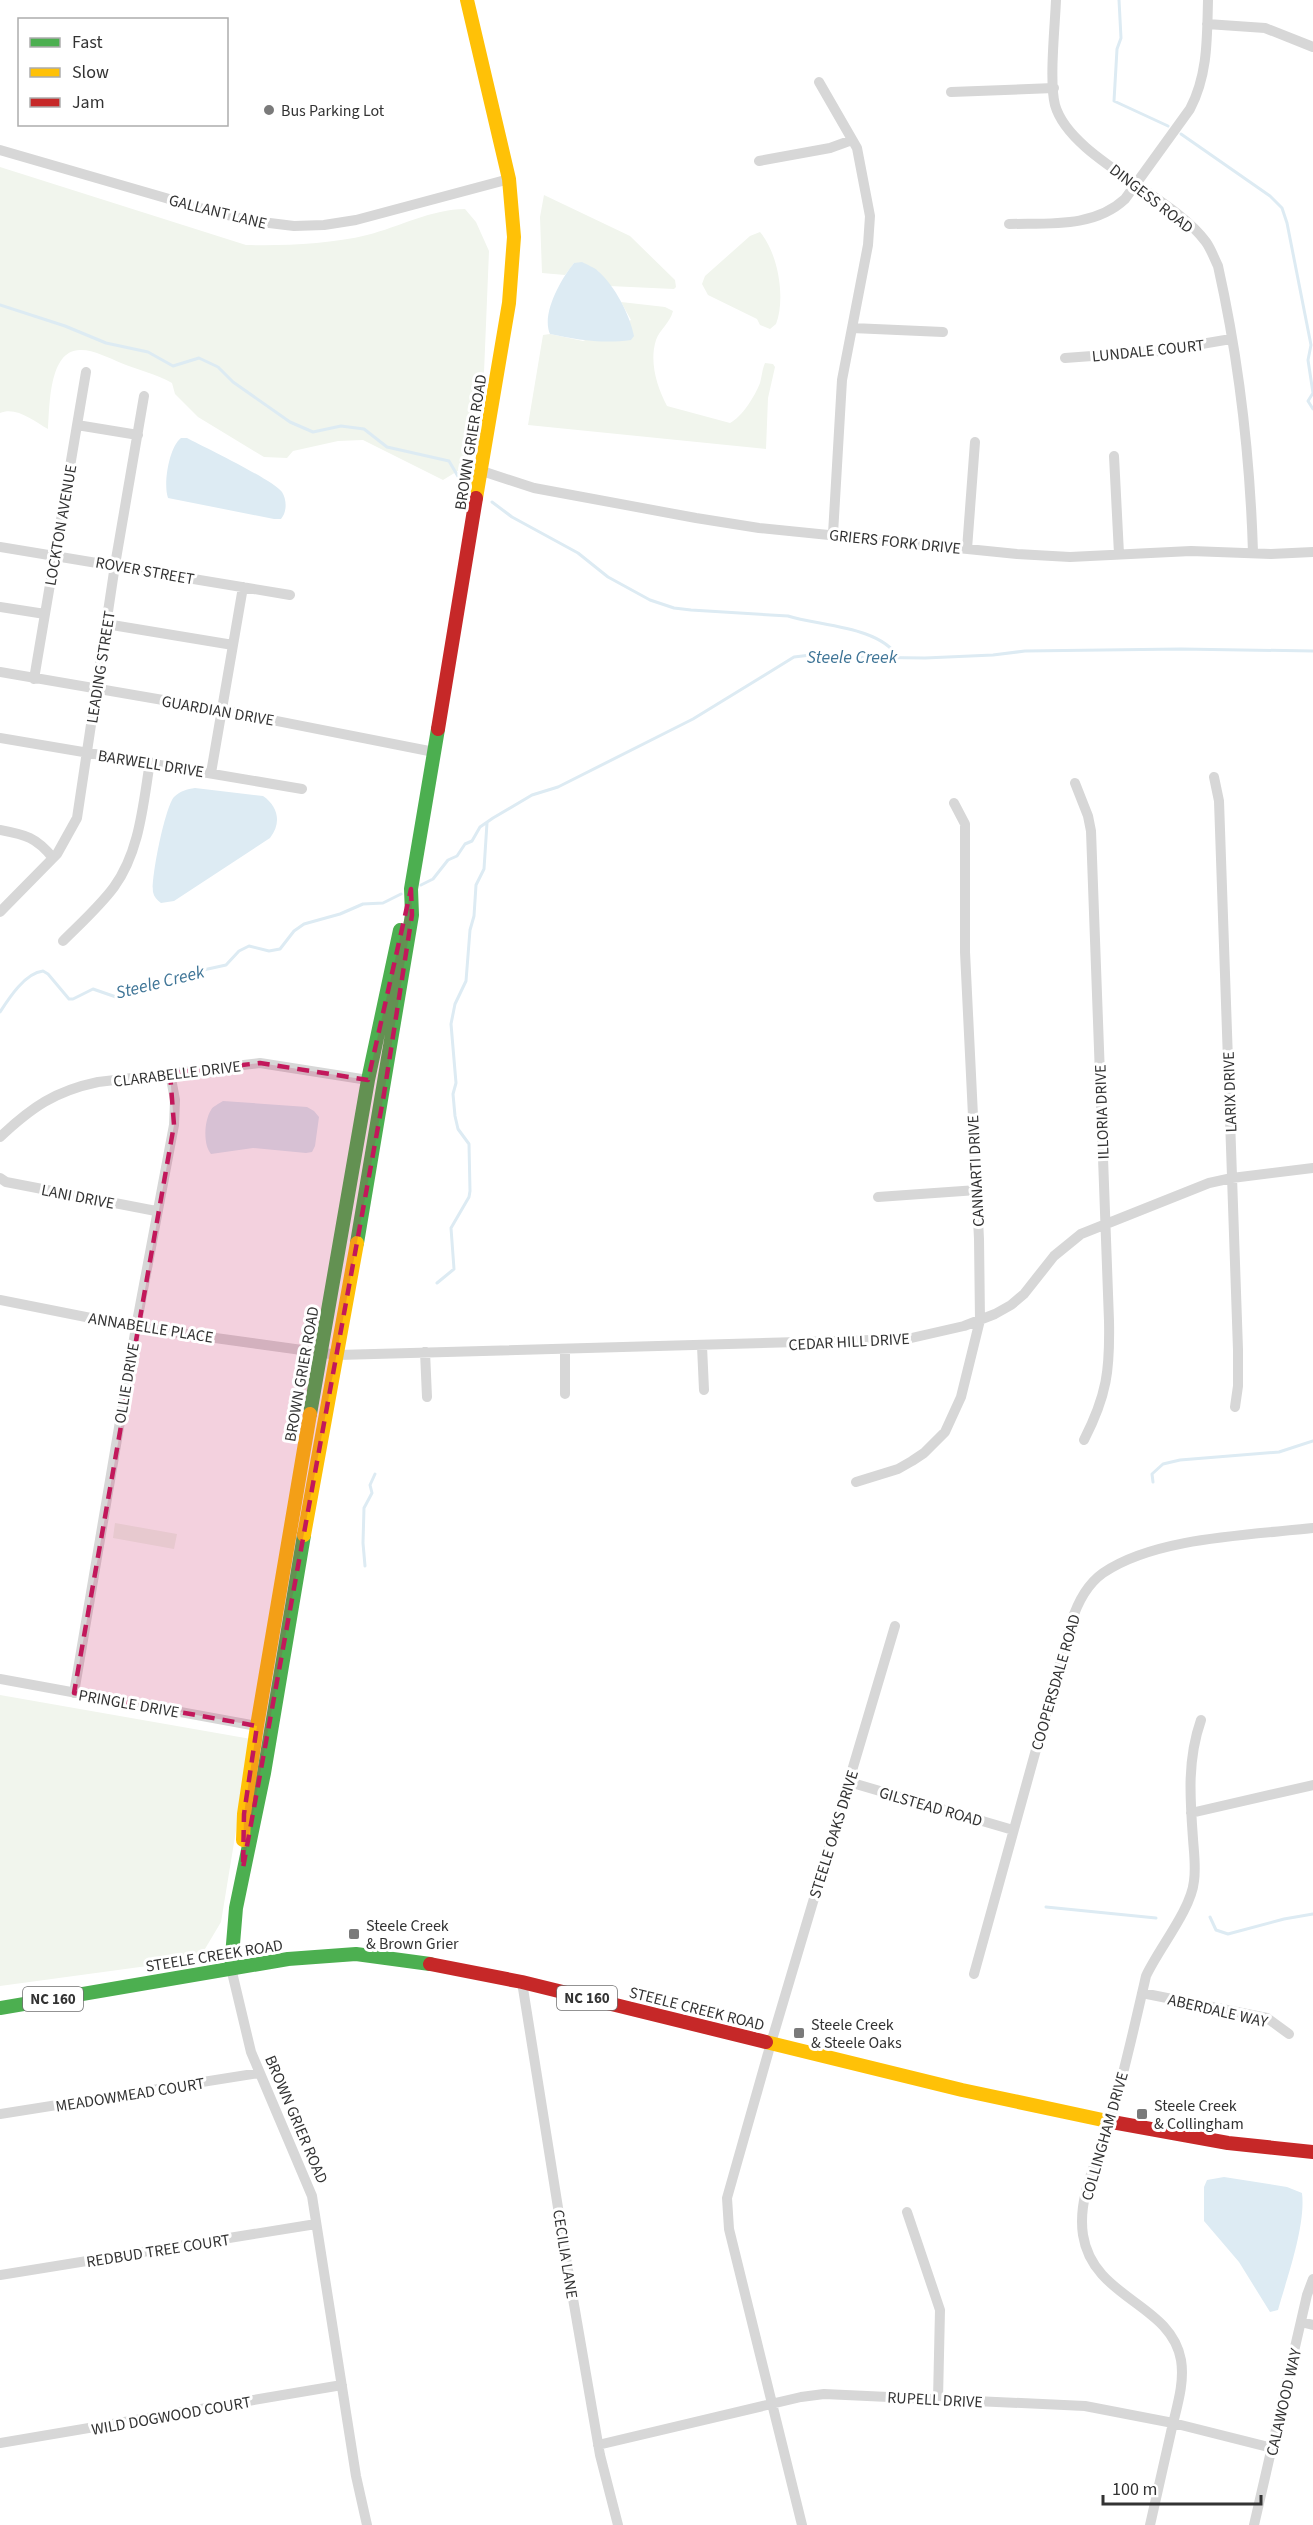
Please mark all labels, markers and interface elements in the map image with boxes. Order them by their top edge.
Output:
legend [18,18,228,126]
text: Fast [72,30,103,55]
text: Slow [72,60,109,85]
text: Jam [72,90,105,115]
place label: Bus Parking Lot [281,100,385,122]
marker: Bus Parking Lot [262,103,276,117]
street label: DINGESS ROAD [1105,159,1198,239]
street label: GALLANT LANE [166,189,269,235]
street label: LUNDALE COURT [1091,334,1206,368]
street label: BROWN GRIER ROAD [449,373,493,512]
street label: LOCKTON AVENUE [39,463,82,588]
street label: GRIERS FORK DRIVE [828,524,962,560]
street label: ROVER STREET [94,551,196,591]
street label: LEADING STREET [81,609,121,725]
water label: Steele Creek [807,645,898,670]
street label: GUARDIAN DRIVE [160,690,276,732]
street label: BARWELL DRIVE [96,745,205,783]
water label: Steele Creek [113,959,207,1006]
street label: LARIX DRIVE [1218,1051,1242,1133]
street label: CLARABELLE DRIVE [112,1055,242,1093]
street label: ILLORIA DRIVE [1089,1064,1115,1160]
street label: CANNARTI DRIVE [962,1114,990,1227]
street label: LANI DRIVE [39,1179,116,1215]
street label: BROWN GRIER ROAD [279,1305,325,1444]
street label: ANNABELLE PLACE [87,1307,215,1349]
street label: CEDAR HILL DRIVE [788,1328,910,1356]
street label: OLLIE DRIVE [109,1341,145,1425]
street label: COOPERSDALE ROAD [1026,1611,1086,1753]
street label: PRINGLE DRIVE [77,1684,181,1724]
street label: STEELE OAKS DRIVE [804,1768,864,1901]
street label: GILSTEAD ROAD [876,1782,985,1832]
place label: Steele Creek & Brown Grier [366,1915,459,1955]
marker: Steele Creek & Brown Grier [347,1927,361,1941]
street label: STEELE CREEK ROAD [144,1934,285,1978]
street label: STEELE CREEK ROAD [627,1982,767,2036]
road number: NC 160 [557,1986,617,2010]
road number: NC 160 [23,1987,83,2011]
street label: ABERDALE WAY [1166,1989,1270,2033]
place label: Steele Creek & Steele Oaks [811,2014,902,2054]
marker: Steele Creek & Steele Oaks [792,2026,806,2040]
street label: BROWN GRIER ROAD [259,2052,333,2187]
street label: COLLINGHAM DRIVE [1076,2069,1134,2203]
street label: MEADOWMEAD COURT [54,2072,207,2118]
place label: Steele Creek & Collingham [1154,2095,1244,2135]
marker: Steele Creek & Collingham [1135,2107,1149,2121]
street label: CECILIA LANE [547,2208,583,2300]
street label: REDBUD TREE COURT [85,2229,232,2273]
street label: CALAWOOD WAY [1261,2346,1307,2458]
street label: RUPELL DRIVE [887,2387,983,2413]
street label: WILD DOGWOOD COURT [90,2391,253,2441]
scale bar [1103,2468,1260,2506]
text: 100 m [1112,2477,1157,2502]

